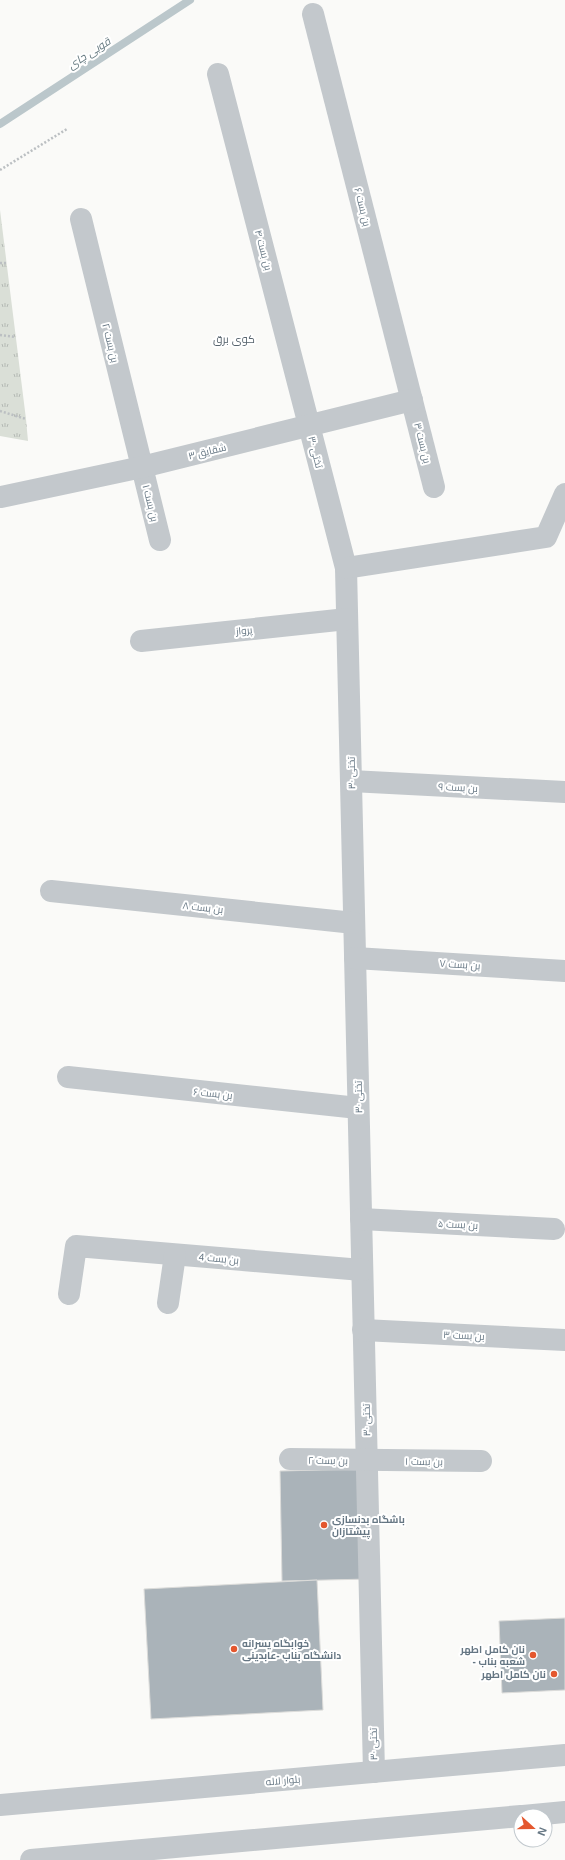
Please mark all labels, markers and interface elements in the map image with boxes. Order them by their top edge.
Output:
water label: قوبی چای [66,34,115,73]
street label: بن بست ۶ [351,187,373,228]
street label: بن بست ۴ [252,229,274,272]
street label: بن بست ۲ [99,322,121,364]
district label: کوی برق [213,333,255,346]
street label: بن بست ۳ [411,422,433,465]
street label: تختی ۳۰ [305,435,325,470]
street label: شقایق ۳ [187,441,228,462]
street label: بن بست ۱ [140,483,160,523]
street label: پرواز [234,624,253,638]
street label: تختی ۳۰ [346,756,358,789]
street label: بن بست ۹ [438,781,478,795]
street label: بن بست ۸ [182,900,224,916]
street label: بن بست ۷ [439,958,481,972]
street label: تختی ۳۰ [353,1080,365,1113]
street label: بن بست ۶ [193,1086,233,1102]
street label: بن بست ۵ [438,1218,478,1232]
street label: بن بست 4 [198,1251,239,1267]
street label: بن بست ۳ [443,1329,485,1343]
street label: تختی ۳۰ [361,1403,373,1436]
street label: بن بست ۲ [308,1455,348,1467]
street label: بن بست ۱ [405,1456,443,1468]
place label: باشگاه بدنسازی پیشتازان [332,1514,405,1539]
marker: باشگاه بدنسازی پیشتازان [319,1520,329,1530]
place label: خوابگاه پسرانه دانشگاه بناب -عابدینی [242,1638,341,1662]
marker: خوابگاه پسرانه دانشگاه بناب -عابدینی [229,1644,239,1654]
place label: نان کامل اطهر - شعبه بناب [460,1644,525,1668]
marker: نان کامل اطهر - شعبه بناب [528,1650,538,1660]
place label: نان کامل اطهر [481,1669,546,1681]
marker: نان کامل اطهر [549,1669,559,1679]
street label: تختی ۳۰ [368,1727,380,1760]
street label: بلوار لاله [265,1774,301,1787]
north arrow [513,1808,553,1848]
text: N [535,1826,549,1837]

